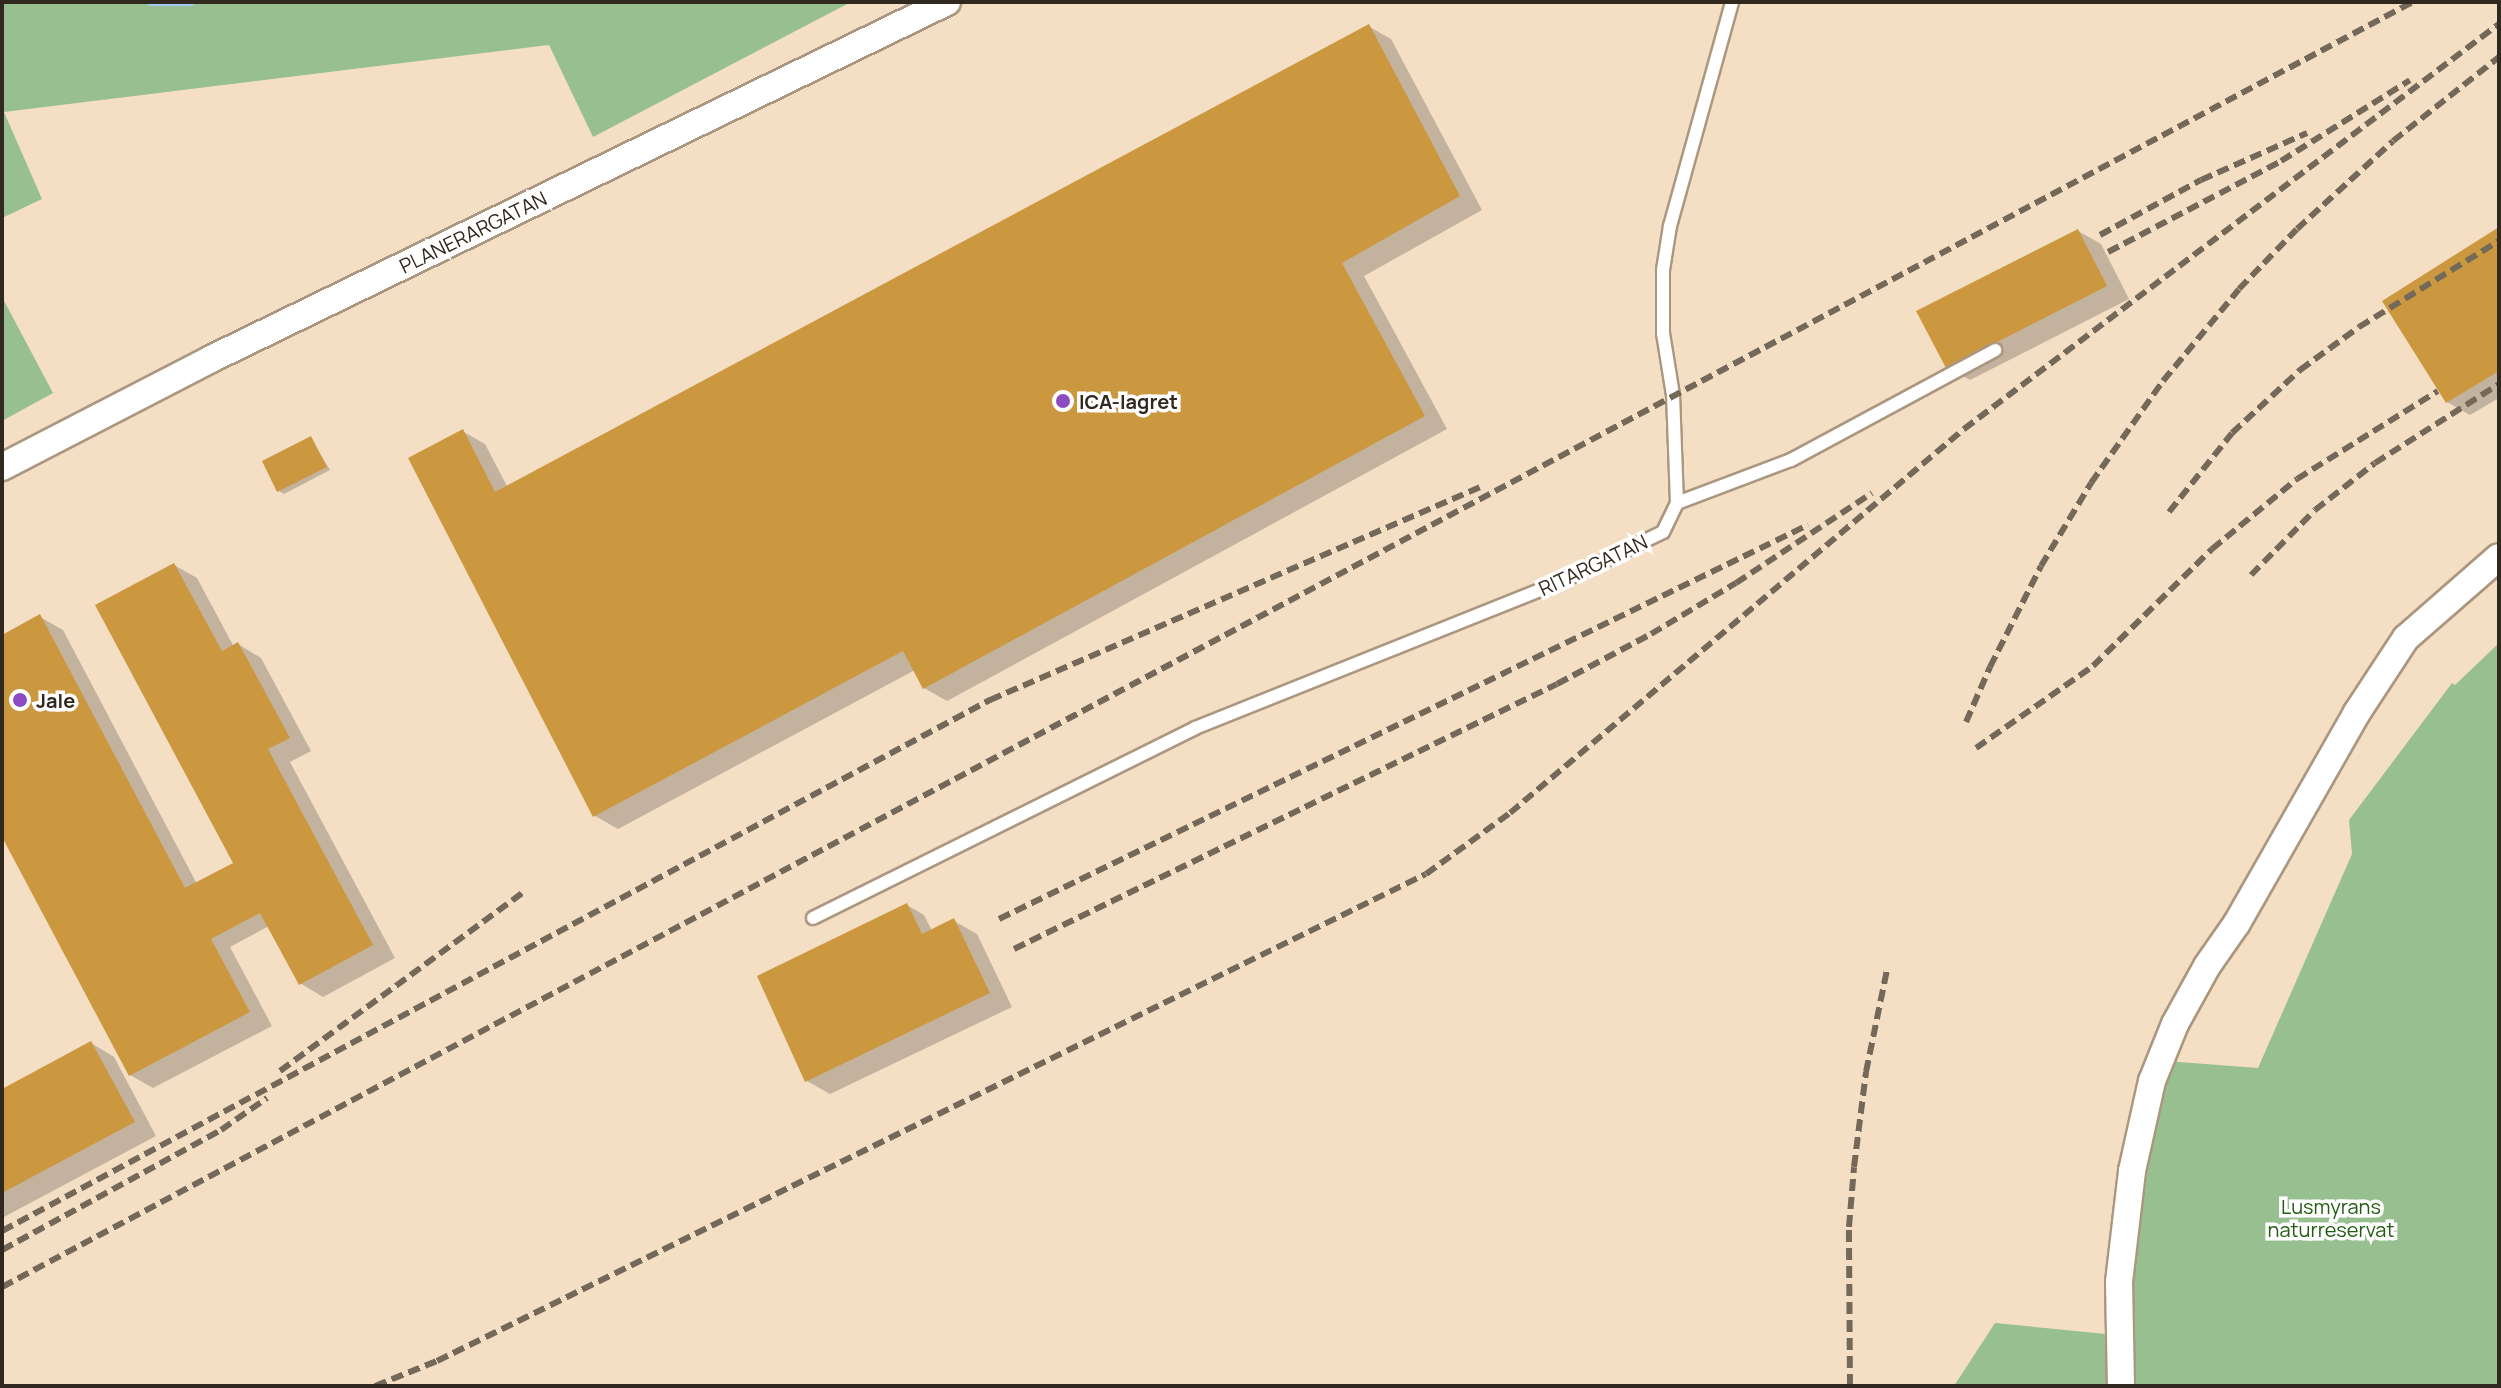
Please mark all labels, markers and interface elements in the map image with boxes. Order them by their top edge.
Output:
street label: PLANERARGATAN [395,186,551,278]
place label: ICA-lagret [1079,389,1178,413]
marker: ICA-lagret [1054,392,1072,410]
street label: RITARGATAN [1535,529,1651,601]
place label: Jale [36,688,75,712]
marker: Jale [11,691,29,709]
park label: Lusmyrans naturreservat [2268,1195,2394,1242]

